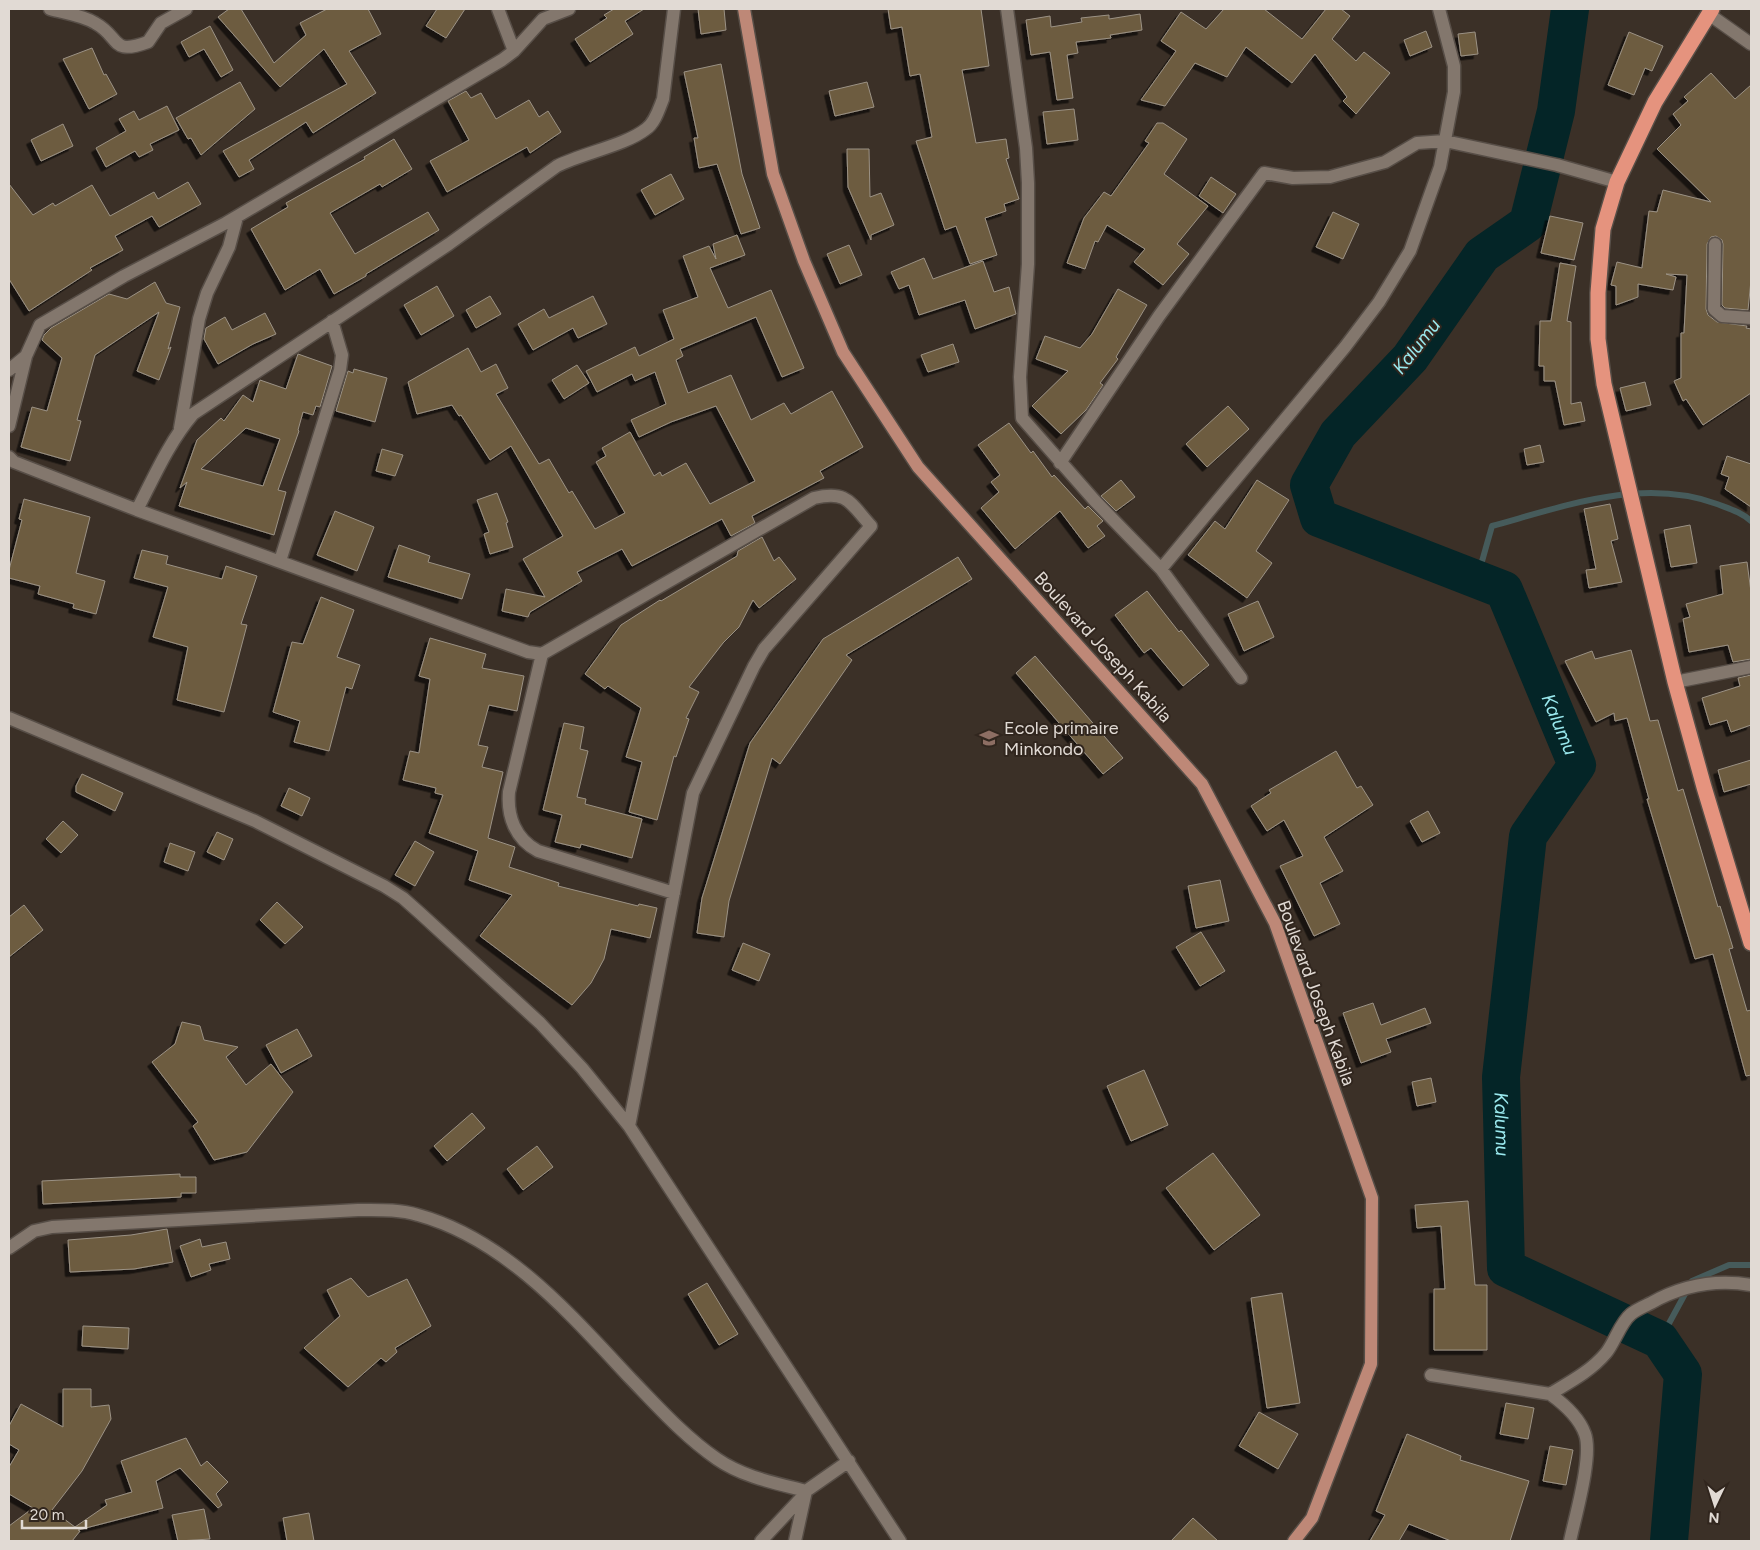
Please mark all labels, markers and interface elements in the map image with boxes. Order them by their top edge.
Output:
water label: Kalumu [1388,314,1445,379]
street label: Boulevard Joseph Kabila [1029,567,1177,727]
water label: Kalumu [1537,690,1583,759]
place label: Ecole primaire Minkondo [1004,717,1119,760]
school or university icon: Ecole primaire Minkondo [978,727,1000,749]
street label: Boulevard Joseph Kabila [1272,897,1360,1089]
water label: Kalumu [1489,1092,1514,1157]
north arrow [1690,1480,1740,1530]
scale bar [22,1498,86,1530]
text: 20 m [30,1506,64,1524]
text: N [1708,1509,1720,1526]

